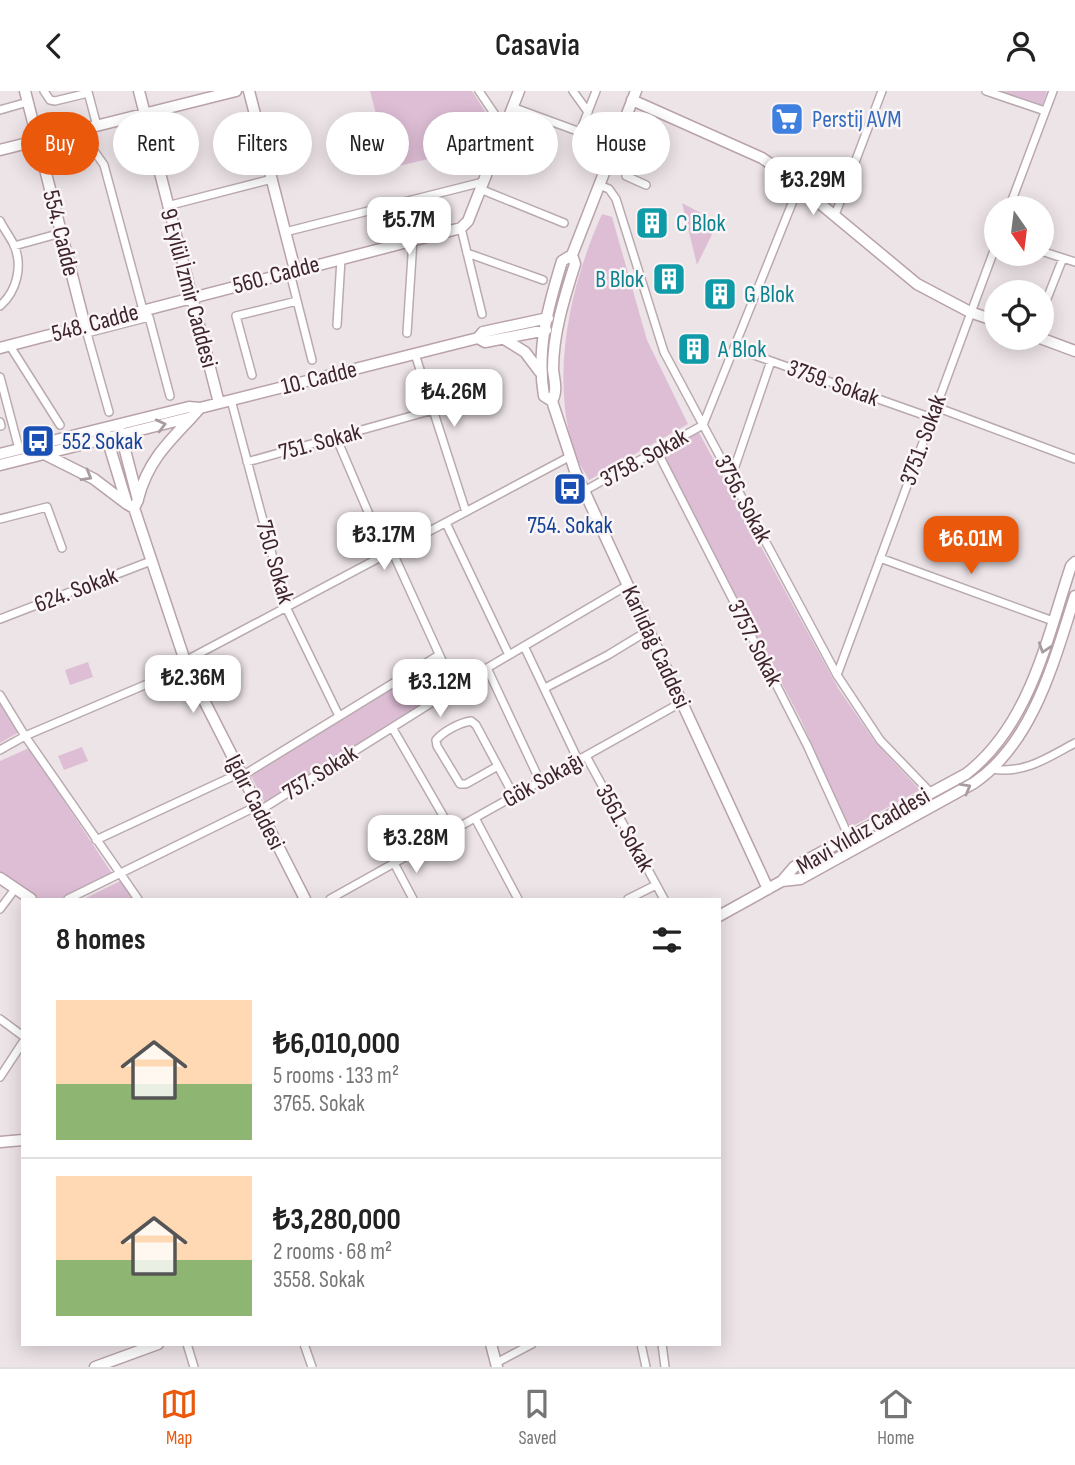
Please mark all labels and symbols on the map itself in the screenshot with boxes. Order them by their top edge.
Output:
supermarket icon: Perstij AVM [768,100,806,138]
place label: Perstij AVM [812,105,901,134]
pin: ₺3.29M [756,157,870,217]
street label: 554. Cadde [36,187,86,279]
north arrow [984,196,1054,266]
pin: ₺5.7M [360,197,458,257]
building icon: C Blok [633,204,671,242]
street label: 9 Eylül İzmir Caddesi [154,205,224,371]
place label: C Blok [676,209,726,238]
street label: 560. Cadde [229,250,323,300]
building icon: B Blok [650,260,688,298]
place label: B Blok [595,265,644,294]
building icon: G Blok [701,275,739,313]
place label: G Blok [744,280,794,309]
street label: 548. Cadde [48,298,142,348]
building icon: A Blok [675,330,713,368]
place label: A Blok [717,335,766,364]
street label: 3759. Sokak [783,353,883,413]
street label: 10. Cadde [278,355,360,401]
pin: ₺4.26M [397,369,511,429]
street label: 3751. Sokak [893,391,953,489]
street label: 751. Sokak [275,417,365,467]
one-way arrow [155,419,167,433]
bus stop icon: 552 Sokak [19,422,57,460]
street label: 3758. Sokak [595,422,693,494]
place label: 552 Sokak [62,427,143,456]
street label: 3756. Sokak [708,450,778,548]
one-way arrow [80,468,92,481]
bus stop icon: 754. Sokak [551,470,589,508]
place label: 754. Sokak [527,511,613,540]
pin: ₺3.17M [327,512,441,572]
street label: 750. Sokak [249,517,301,607]
pin: ₺6.01M [914,517,1028,576]
street label: 624. Sokak [30,561,122,619]
street label: Karlıdağ Caddesi [615,581,697,713]
street label: 3757. Sokak [721,595,789,691]
one-way arrow [1037,642,1052,654]
pin: ₺2.36M [136,655,250,715]
pin: ₺3.12M [383,659,497,719]
street label: 757. Sokak [277,739,363,807]
street label: Gök Sokağı [498,746,588,814]
street label: Iğdır Caddesi [219,750,291,854]
street label: 3561. Sokak [589,779,661,877]
street label: Mavi Yıldız Caddesi [791,781,935,881]
one-way arrow [958,782,971,796]
pin: ₺3.28M [359,815,473,875]

